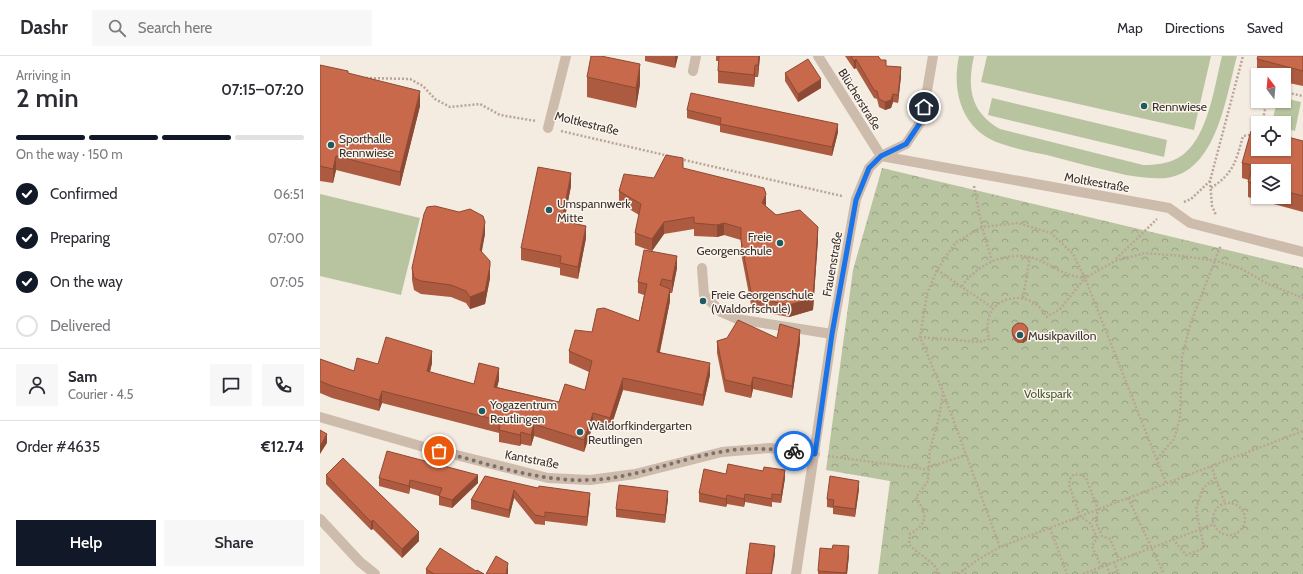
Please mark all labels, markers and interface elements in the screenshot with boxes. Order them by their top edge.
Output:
search box [92,10,372,46]
text: Dashr [20,16,68,39]
icon: search [106,17,128,39]
text: Search here [138,19,212,37]
text: Map [1117,19,1143,37]
text: Directions [1165,19,1225,37]
text: Saved [1247,19,1283,37]
street label: Blücherstraße [835,66,885,132]
text: Arriving in [16,67,71,83]
north arrow [1251,68,1291,108]
map controls [1251,68,1291,204]
text: 07:15–07:20 [221,81,304,99]
text: 2 min [16,82,79,114]
pin [907,90,941,124]
icon: home [913,96,935,118]
place label: Rennwiese [1152,99,1207,114]
marker: Rennwiese [1139,101,1149,111]
street label: Moltkestraße [553,108,621,138]
button: locate [1251,116,1291,156]
place label: Sporthalle Rennwiese [339,131,394,160]
marker: Sporthalle Rennwiese [326,140,336,150]
text: On the way · 150 m [16,146,123,162]
button: layers [1251,164,1291,204]
street label: Moltkestraße [1063,169,1131,195]
icon: check [16,183,38,205]
text: Confirmed [50,185,118,203]
text: 06:51 [274,186,304,202]
place label: Umspannwerk Mitte [557,196,631,225]
marker: Umspannwerk Mitte [544,205,554,215]
icon: check [16,227,38,249]
text: Preparing [50,229,110,247]
place label: Freie Georgenschule [697,229,772,258]
text: 07:00 [268,230,304,246]
street label: Frauenstraße [819,230,845,298]
marker: Freie Georgenschule [775,238,785,248]
icon: check [16,271,38,293]
text: On the way [50,273,123,291]
text: 07:05 [270,274,304,290]
place label: Freie Georgenschule (Waldorfschule) [711,287,813,316]
marker: Freie Georgenschule (Waldorfschule) [698,296,708,306]
text: Delivered [50,317,111,335]
place label: Musikpavillon [1028,328,1097,343]
marker: Musikpavillon [1015,330,1025,340]
button: person [16,364,58,406]
button: chat [210,364,252,406]
button: phone [262,364,304,406]
text: Sam [68,368,97,386]
text: Courier · 4.5 [68,386,133,402]
park label: Volkspark [1024,386,1073,401]
place label: Yogazentrum Reutlingen [489,397,557,426]
marker: Yogazentrum Reutlingen [477,406,487,416]
place label: Waldorfkindergarten Reutlingen [588,418,692,447]
marker: Waldorfkindergarten Reutlingen [575,427,585,437]
courier [774,431,814,471]
pin [422,434,456,468]
text: Order #4635 [16,438,100,456]
text: €12.74 [261,438,304,456]
icon: bag [428,440,450,462]
icon: bike [783,440,805,462]
street label: Kantstraße [504,446,560,472]
button: Help [16,520,156,566]
button: Share [164,520,304,566]

